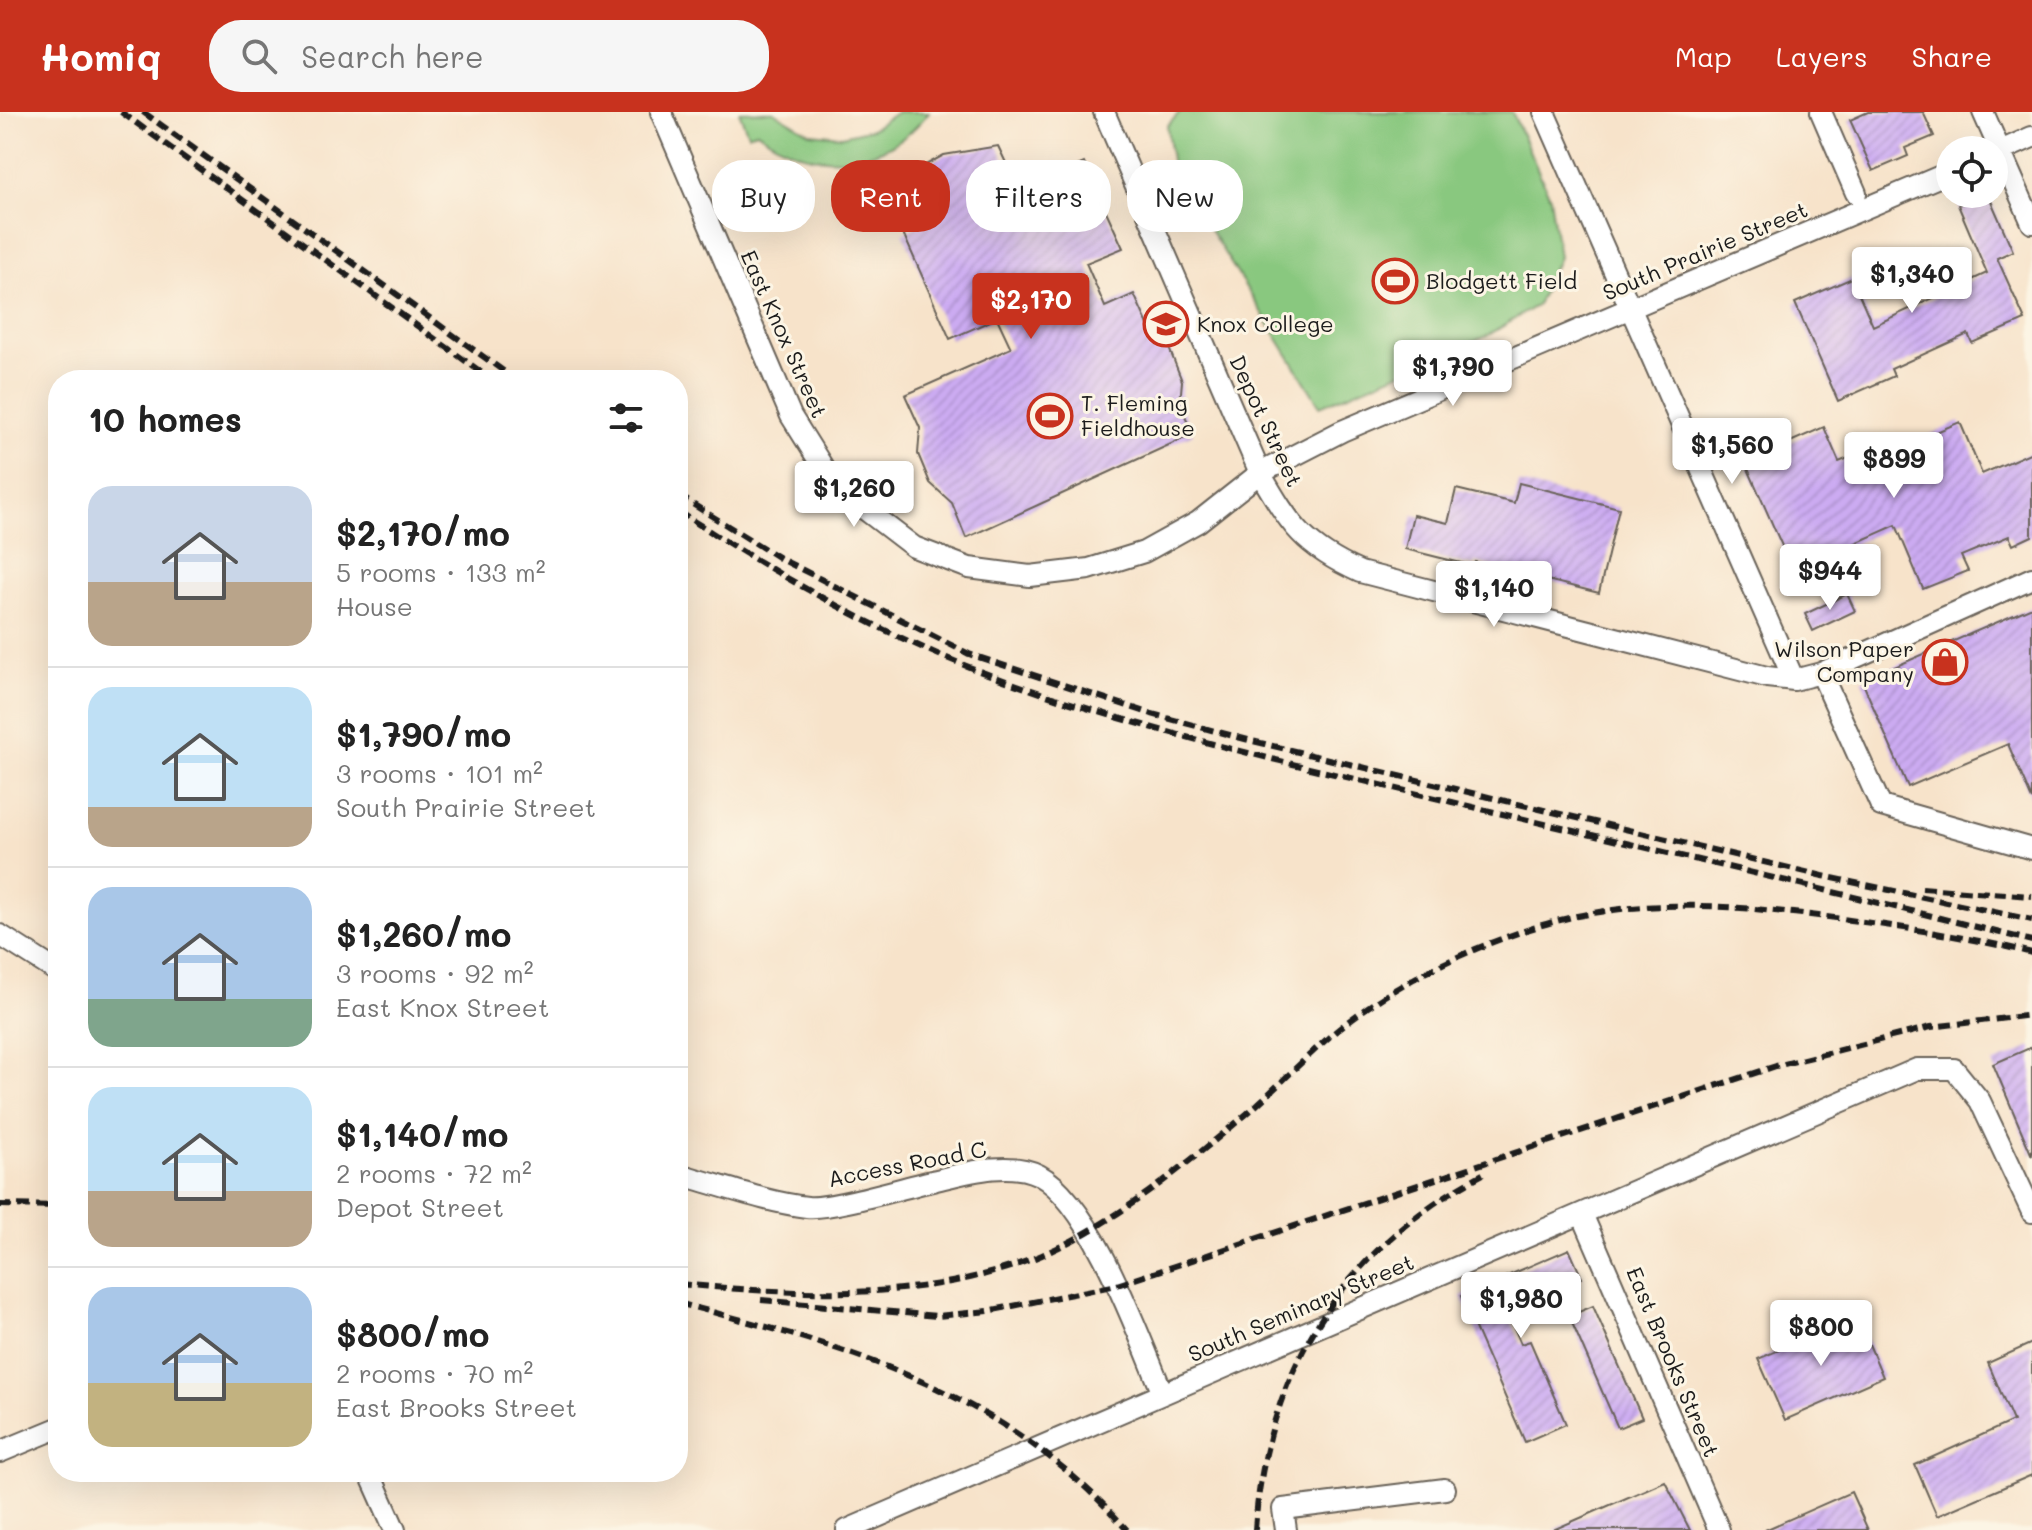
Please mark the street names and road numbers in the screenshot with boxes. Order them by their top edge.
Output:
street label: South Prairie Street [1598,194,1812,307]
street label: East Knox Street [734,245,834,422]
street label: Depot Street [1223,350,1310,491]
street label: Access Road C [825,1134,989,1193]
street label: South Seminary Street [1184,1247,1418,1368]
street label: East Brooks Street [1620,1262,1727,1461]

